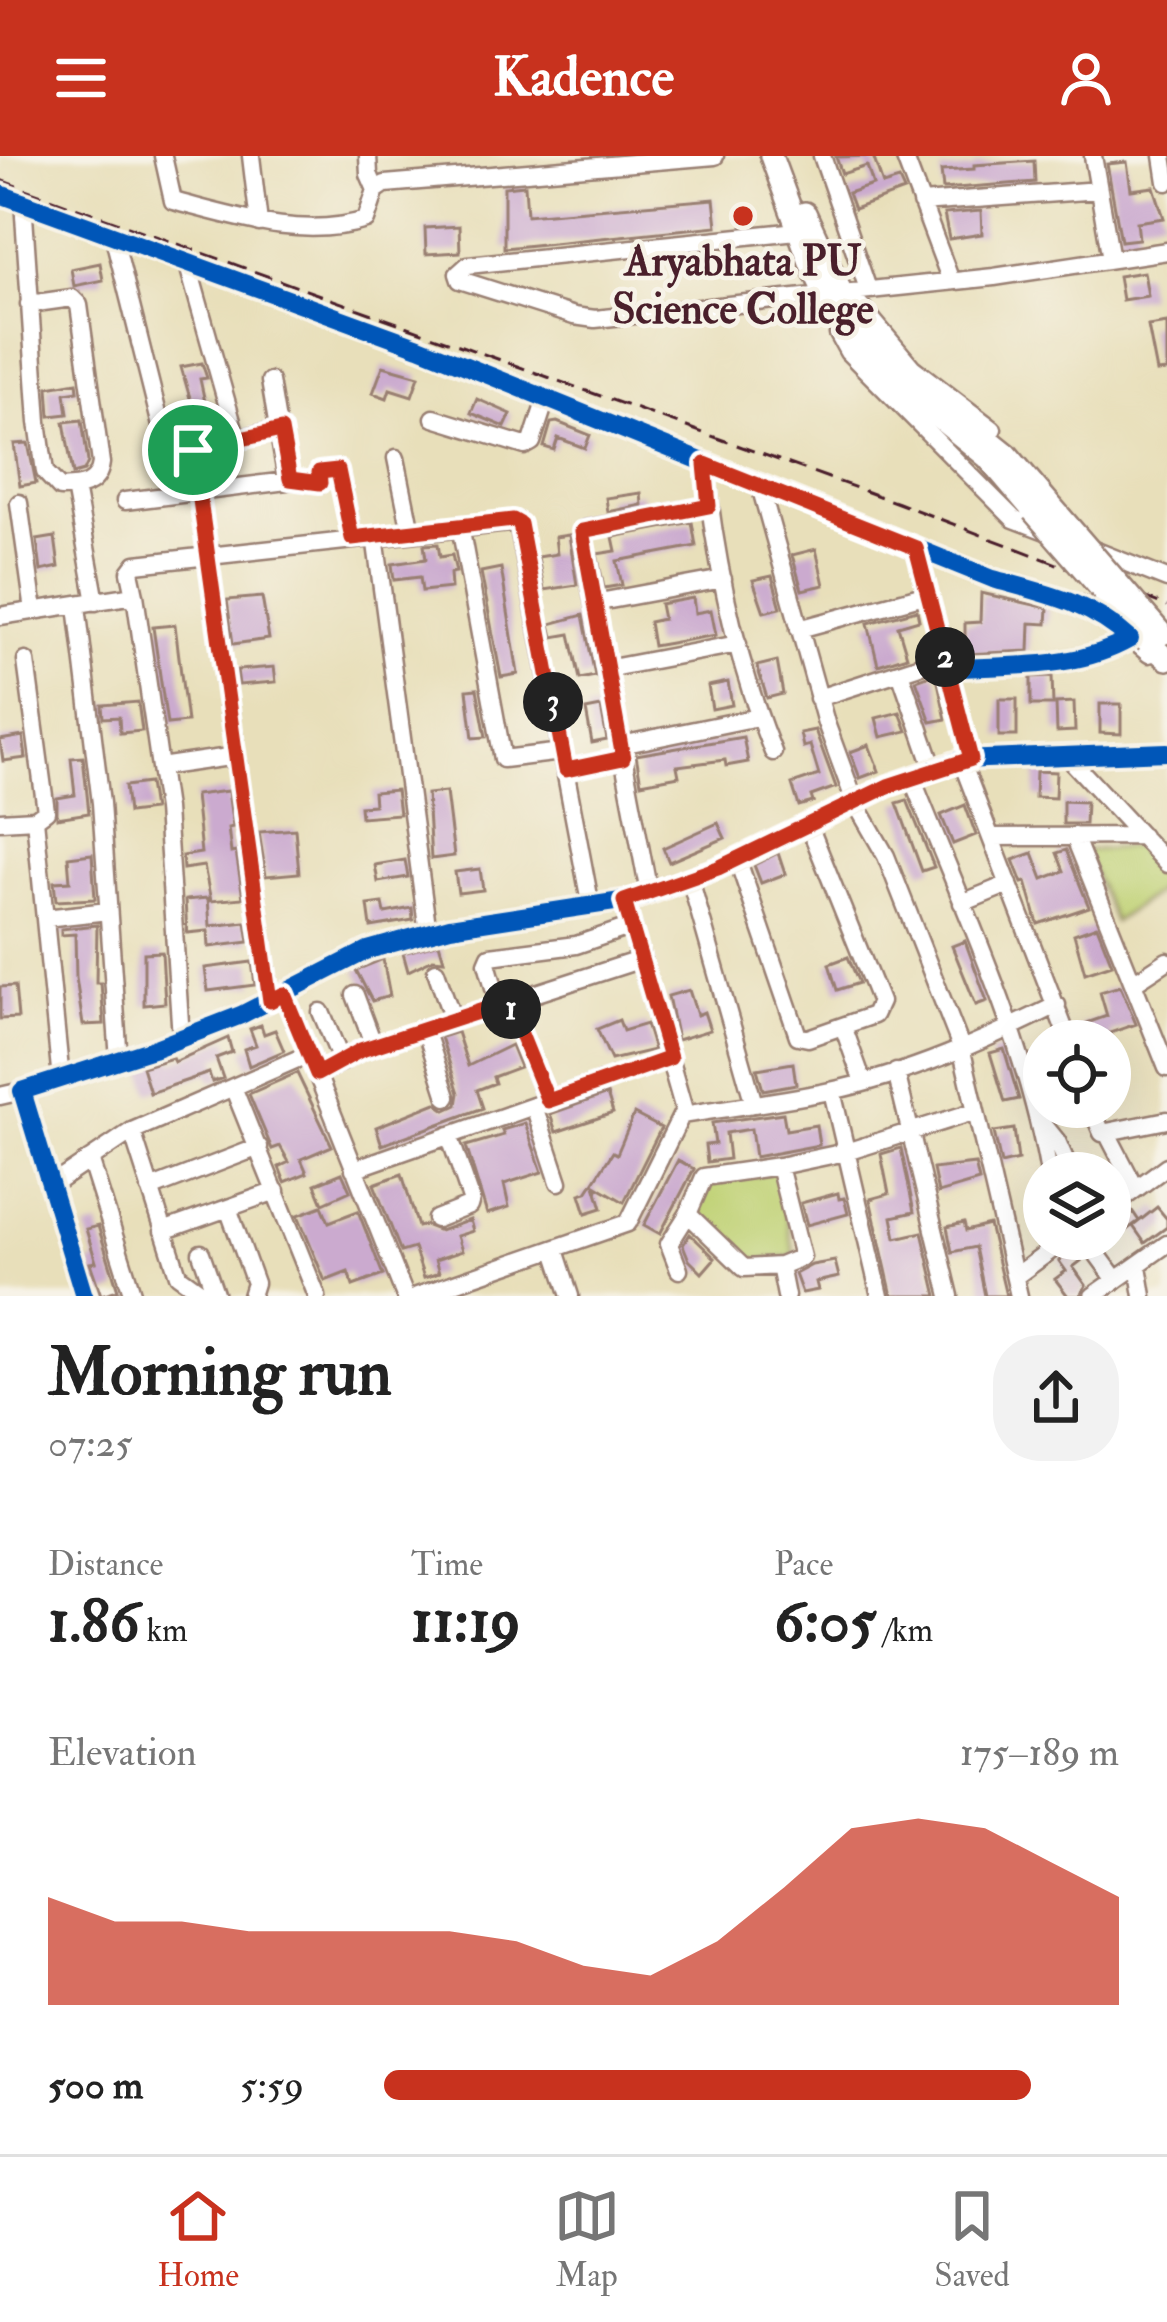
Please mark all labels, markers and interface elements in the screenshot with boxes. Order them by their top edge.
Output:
text: Kadence [493,44,674,112]
icon: menu [48,45,114,111]
icon: person [1053,45,1119,111]
marker: Aryabhata PU Science College [730,203,756,229]
place label: Aryabhata PU Science College [612,236,874,336]
pin [142,399,244,501]
icon: arrive [160,417,226,483]
pin: 2 [915,627,975,687]
text: 2 [937,636,953,677]
pin: 3 [523,672,583,732]
text: 3 [547,681,559,722]
pin: 1 [481,979,541,1039]
text: 1 [505,988,517,1029]
map controls [1023,1020,1131,1260]
button: locate [1023,1020,1131,1128]
button: layers [1023,1152,1131,1260]
text: Morning run [48,1332,392,1415]
button: share [993,1335,1119,1461]
text: 07:25 [48,1419,132,1468]
text: Distance [48,1544,163,1585]
text: Time [411,1544,483,1585]
text: Pace [774,1544,833,1585]
text: 1.86 [48,1585,139,1660]
text: 11:19 [411,1585,521,1660]
text: 6:05 [774,1585,876,1660]
text: km [139,1610,188,1651]
text: /km [876,1610,933,1651]
text: Elevation [48,1728,197,1777]
text: 175–189 m [960,1728,1119,1777]
text: 500 m [48,2061,143,2110]
text: 5:59 [240,2061,304,2110]
tab: Home [157,2183,239,2296]
tab: Map [554,2183,620,2296]
tab: Saved [934,2183,1010,2296]

